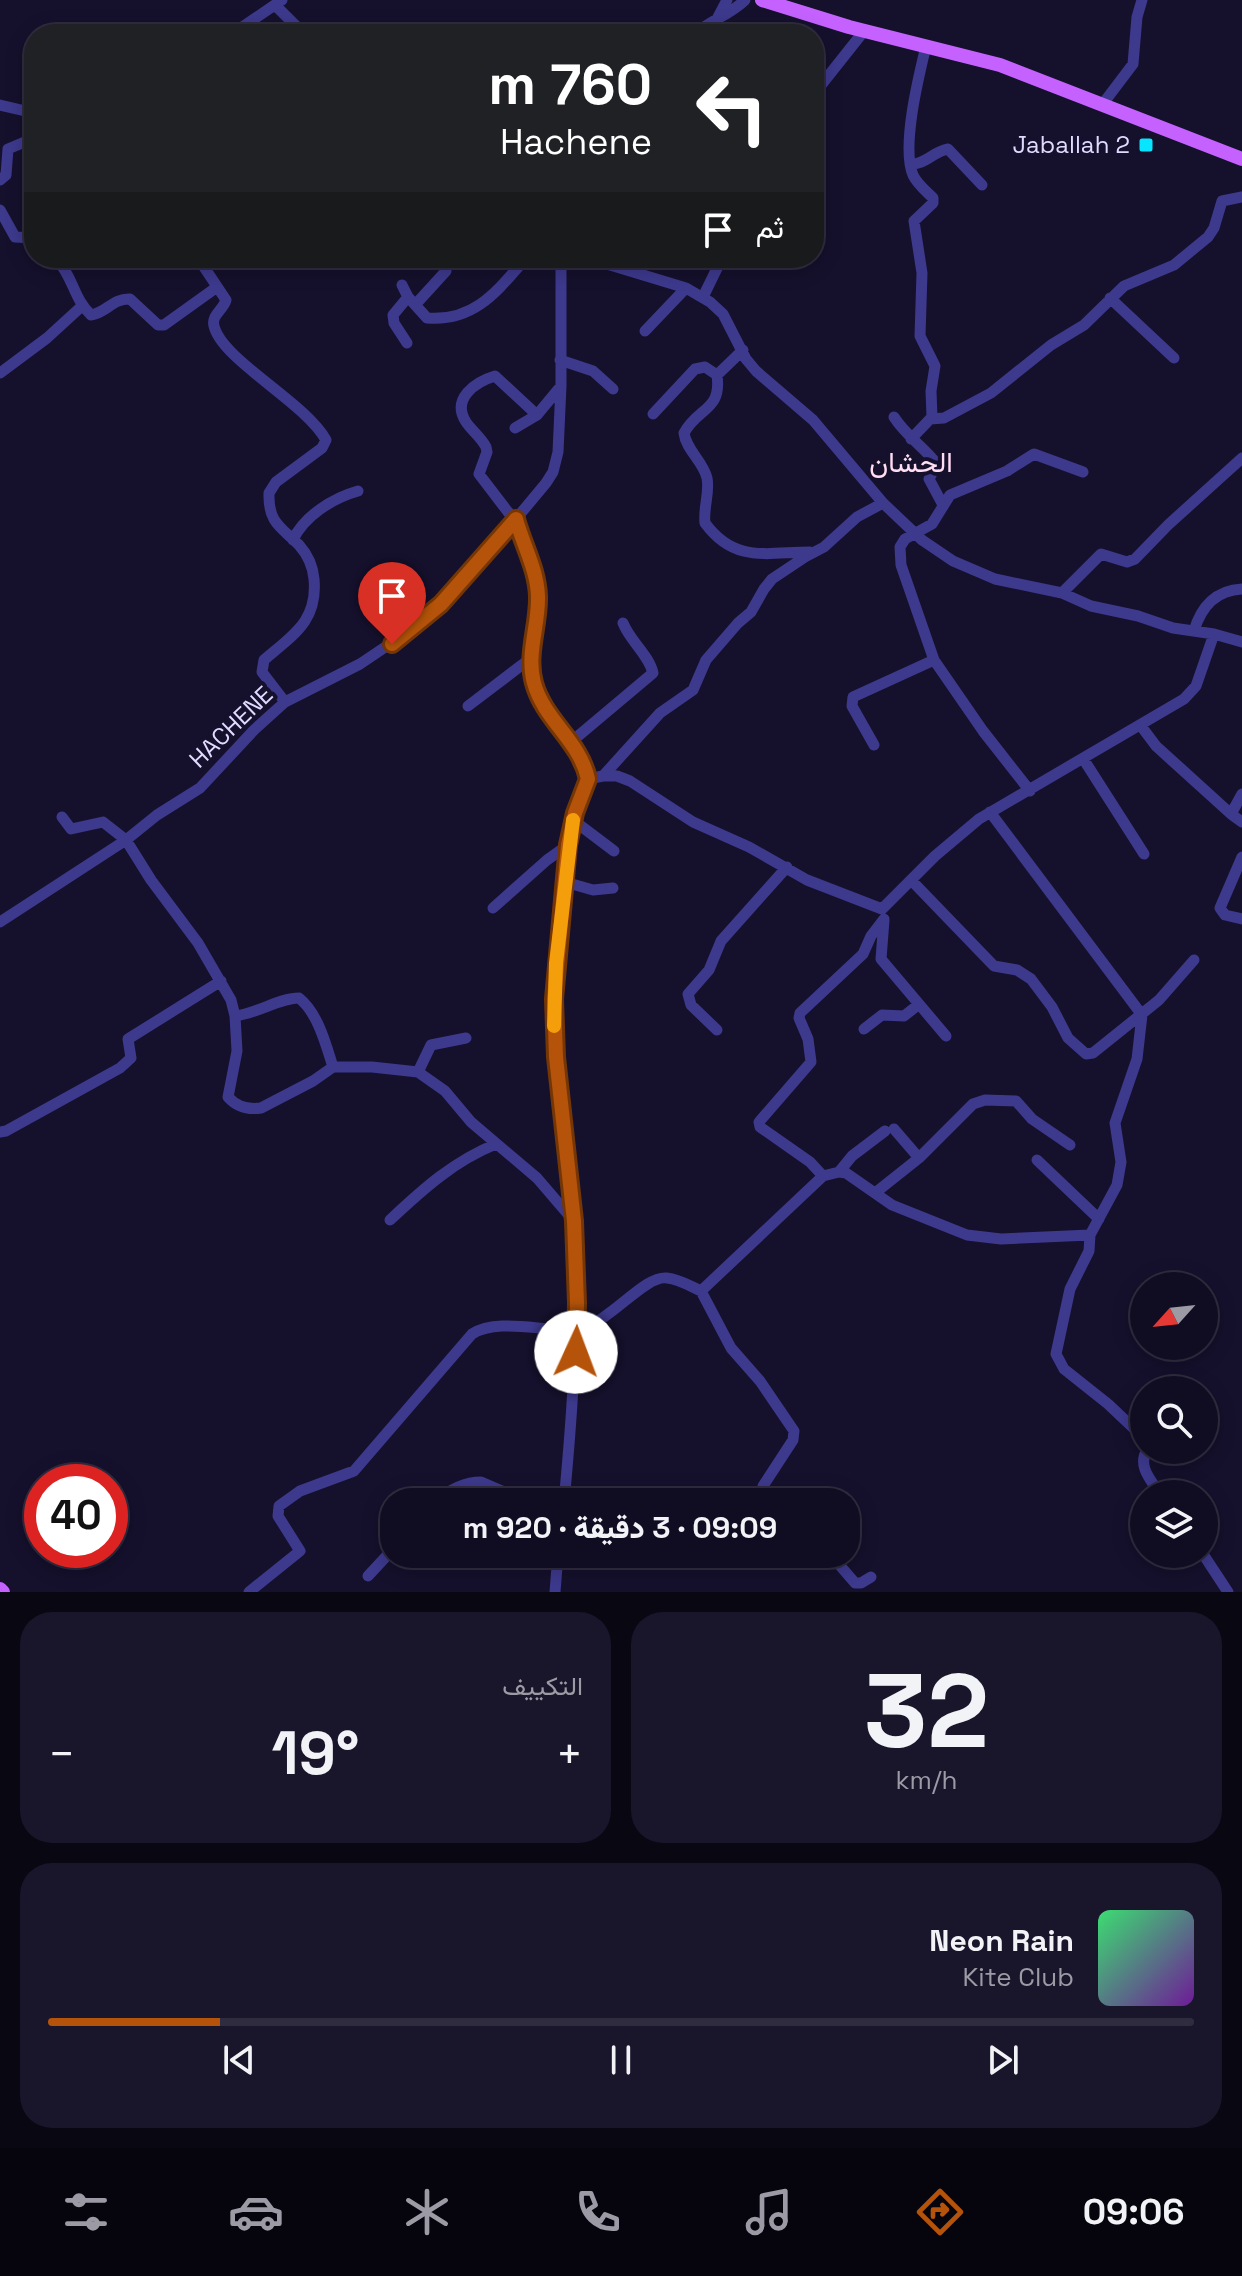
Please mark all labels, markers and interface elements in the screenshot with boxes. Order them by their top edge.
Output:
text: 760 m [488,49,652,120]
icon: left [680,56,784,160]
text: Hachene [500,119,652,165]
place label: Jaballah 2 [1012,129,1130,160]
marker: Jaballah 2 [1137,136,1155,154]
icon: arrive [696,208,740,252]
text: ثم [756,208,784,247]
district label: الحشان [869,444,953,480]
pin [358,562,426,644]
icon: arrive [370,574,414,618]
street label: HACHENE [182,679,279,774]
north arrow [1130,1272,1218,1360]
map controls [1130,1272,1218,1568]
position arrow [534,1310,618,1394]
button: search [1130,1376,1218,1464]
speed limit sign: 40 [24,1464,128,1568]
button: layers [1130,1480,1218,1568]
text: 09:09 · 3 دقيقة · 920 m [463,1508,777,1547]
text: 32 [864,1645,989,1777]
text: التكييف [502,1669,583,1703]
text: 19° [272,1715,359,1792]
text: − [48,1726,75,1782]
text: + [556,1726,583,1782]
text: km/h [896,1763,957,1797]
text: Neon Rain [929,1921,1074,1960]
text: Kite Club [962,1960,1074,1994]
icon: previous [217,2038,261,2082]
icon: pause [599,2038,643,2082]
icon: next [981,2038,1025,2082]
icon: filters [58,2184,114,2240]
icon: car [228,2184,284,2240]
icon: climate [399,2184,455,2240]
icon: phone [570,2184,626,2240]
icon: music [741,2184,797,2240]
icon: directions [912,2184,968,2240]
text: 09:06 [1083,2189,1185,2235]

